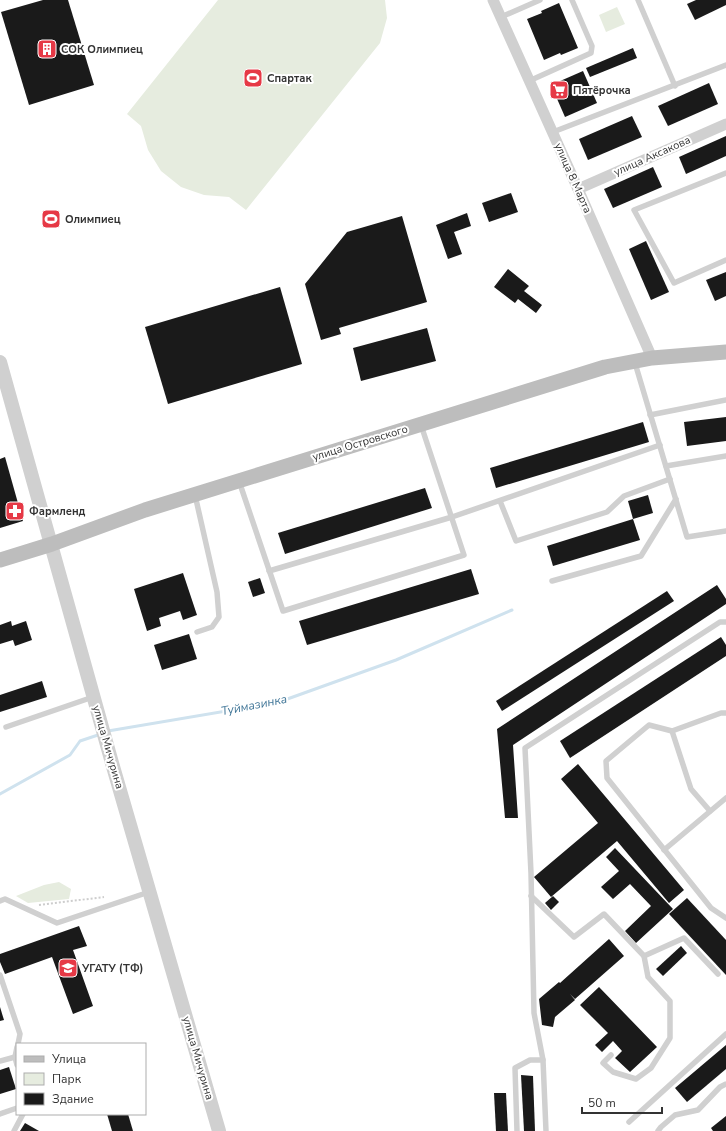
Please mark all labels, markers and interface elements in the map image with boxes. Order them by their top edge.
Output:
building icon: СОК Олимпиец [36,38,58,60]
place label: СОК Олимпиец [61,42,143,57]
sports icon: Спартак [242,67,264,89]
place label: Спартак [267,71,312,86]
supermarket icon: Пятёрочка [548,79,570,101]
place label: Пятёрочка [573,83,631,98]
street label: улица Аксакова [611,132,693,180]
street label: улица 8 Марта [551,140,595,216]
sports icon: Олимпиец [40,208,62,230]
place label: Олимпиец [65,212,121,227]
street label: улица Островского [310,421,410,465]
pharmacy icon: Фармленд [4,500,26,522]
place label: Фармленд [29,504,86,519]
water label: Туймазинка [220,691,288,719]
street label: улица Мичурина [89,703,127,791]
school or university icon: УГАТУ (ТФ) [57,957,79,979]
place label: УГАТУ (ТФ) [81,961,144,976]
street label: улица Мичурина [179,1014,217,1102]
legend [16,1043,146,1115]
text: Улица [51,1051,86,1067]
text: Парк [52,1071,82,1087]
scale bar [582,1089,662,1115]
text: Здание [52,1091,94,1107]
text: 50 m [588,1095,616,1111]

